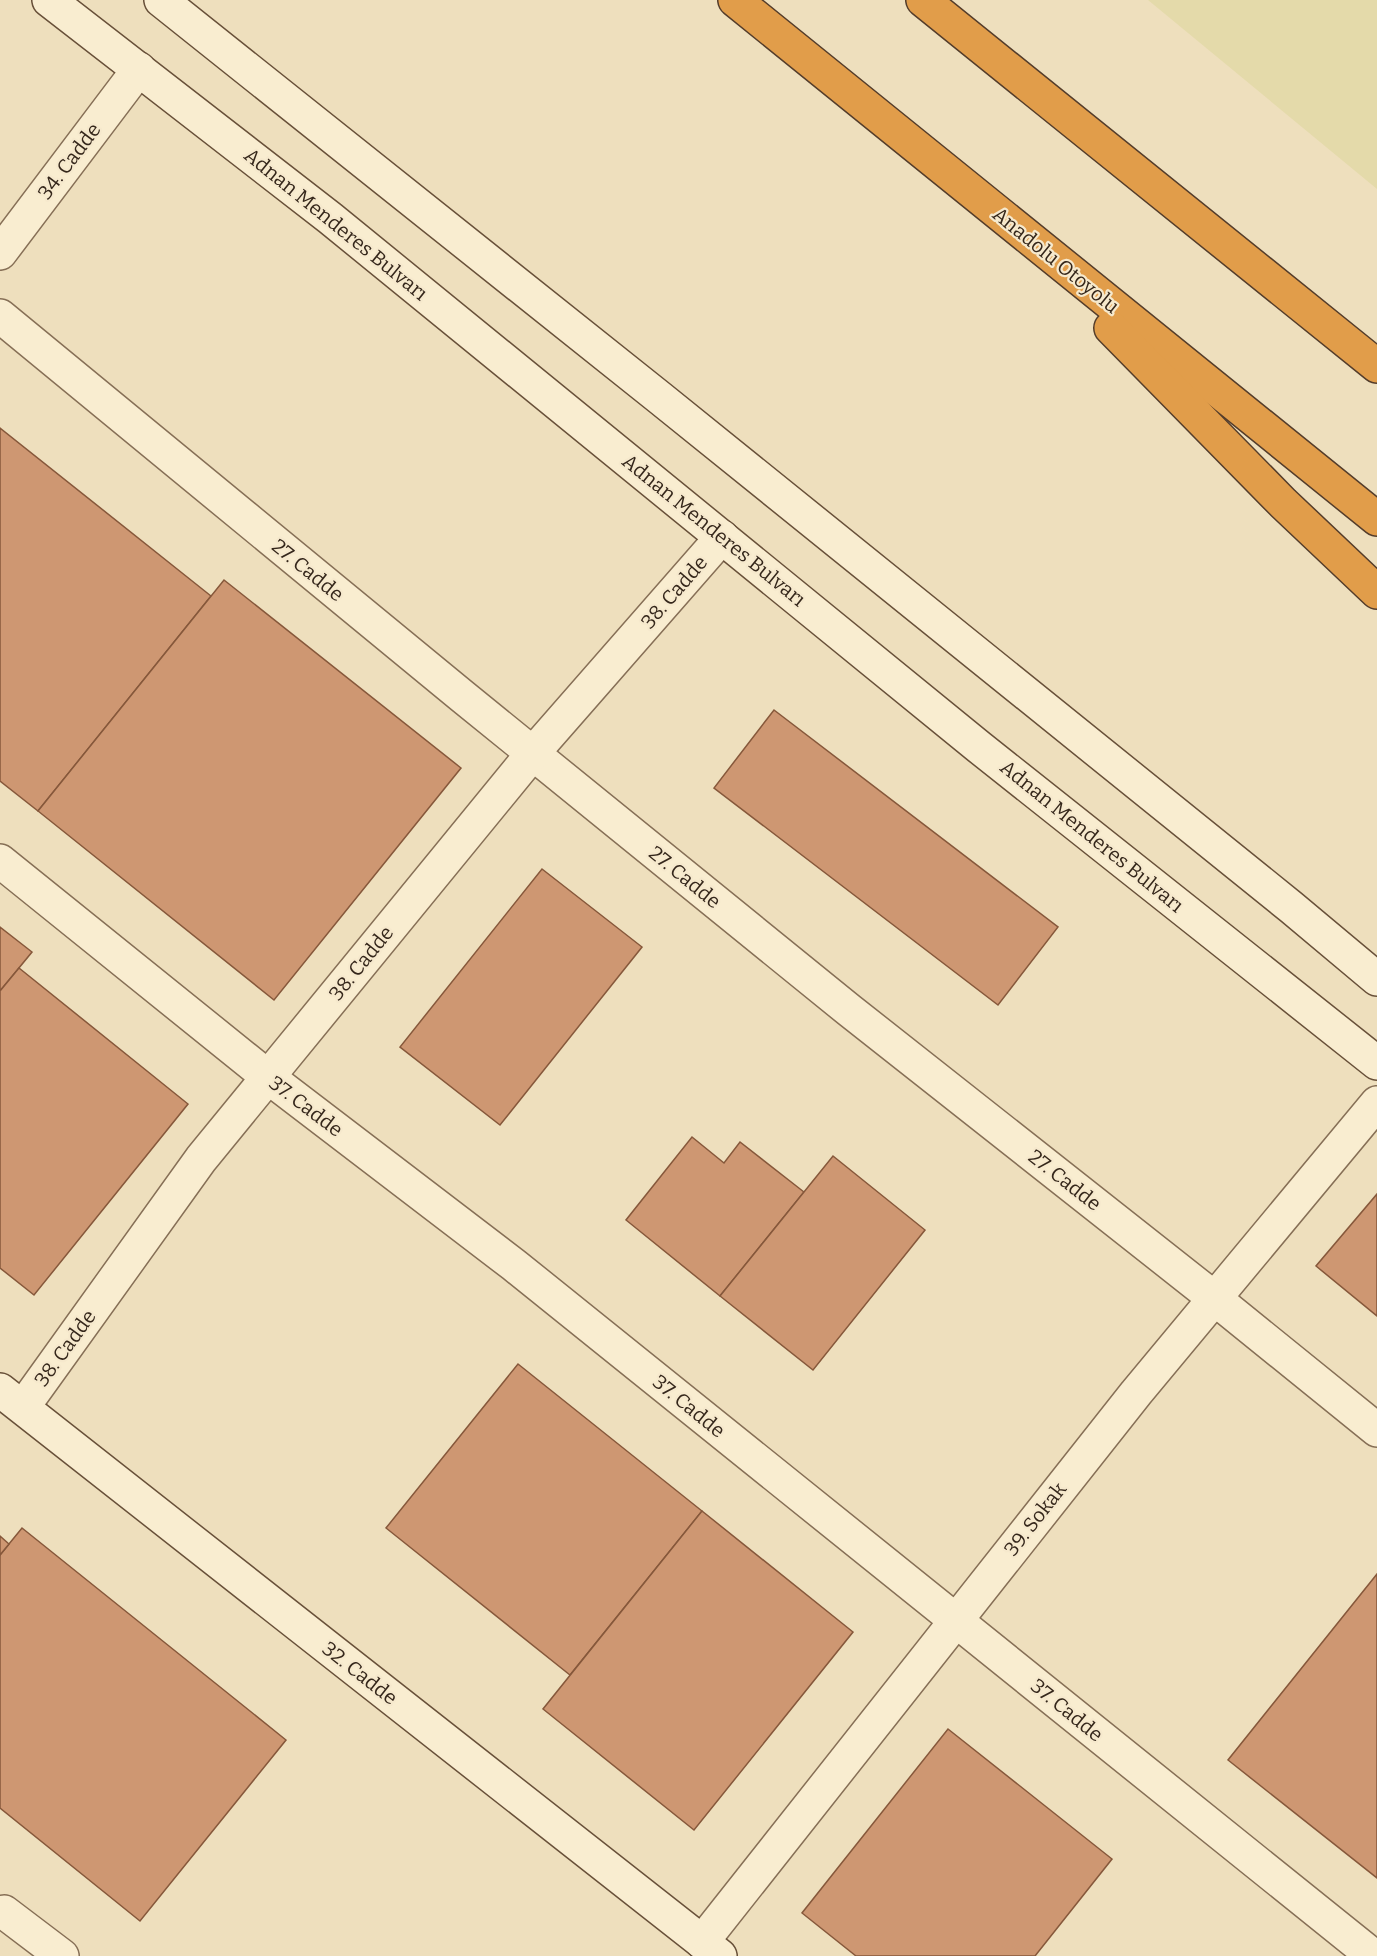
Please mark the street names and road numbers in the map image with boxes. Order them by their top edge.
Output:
street label: 34. Cadde [33,118,105,204]
street label: Adnan Menderes Bulvarı [240,143,432,305]
street label: Anadolu Otoyolu [988,202,1124,318]
street label: Adnan Menderes Bulvarı [618,449,810,611]
street label: 27. Cadde [267,534,349,606]
street label: 38. Cadde [636,551,712,633]
street label: Adnan Menderes Bulvarı [996,755,1188,917]
street label: 27. Cadde [644,841,726,913]
street label: 38. Cadde [324,921,398,1005]
street label: 37. Cadde [264,1071,348,1141]
street label: 27. Cadde [1024,1144,1106,1216]
street label: 38. Cadde [29,1305,101,1391]
street label: 37. Cadde [648,1370,730,1442]
street label: 39. Sokak [999,1477,1072,1561]
street label: 32. Cadde [318,1636,402,1710]
street label: 37. Cadde [1026,1674,1108,1746]

